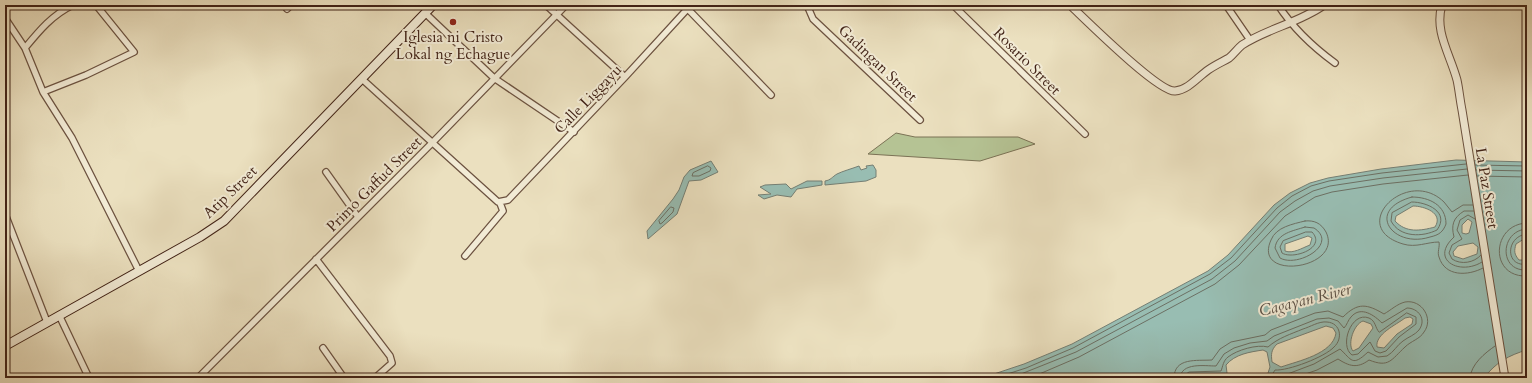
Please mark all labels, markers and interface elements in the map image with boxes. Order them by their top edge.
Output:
marker: Iglesia ni Cristo Lokal ng Echague [448,17,458,27]
street label: Gadingan Street [834,20,922,106]
street label: Rosario Street [989,23,1065,99]
place label: Iglesia ni Cristo Lokal ng Echague [396,27,511,64]
street label: Calle Liggayu [550,60,626,138]
street label: Primo Gaffud Street [322,132,426,236]
street label: La Paz Street [1471,146,1503,230]
street label: Atip Street [199,161,261,223]
water label: Cagayan River [1257,278,1354,322]

